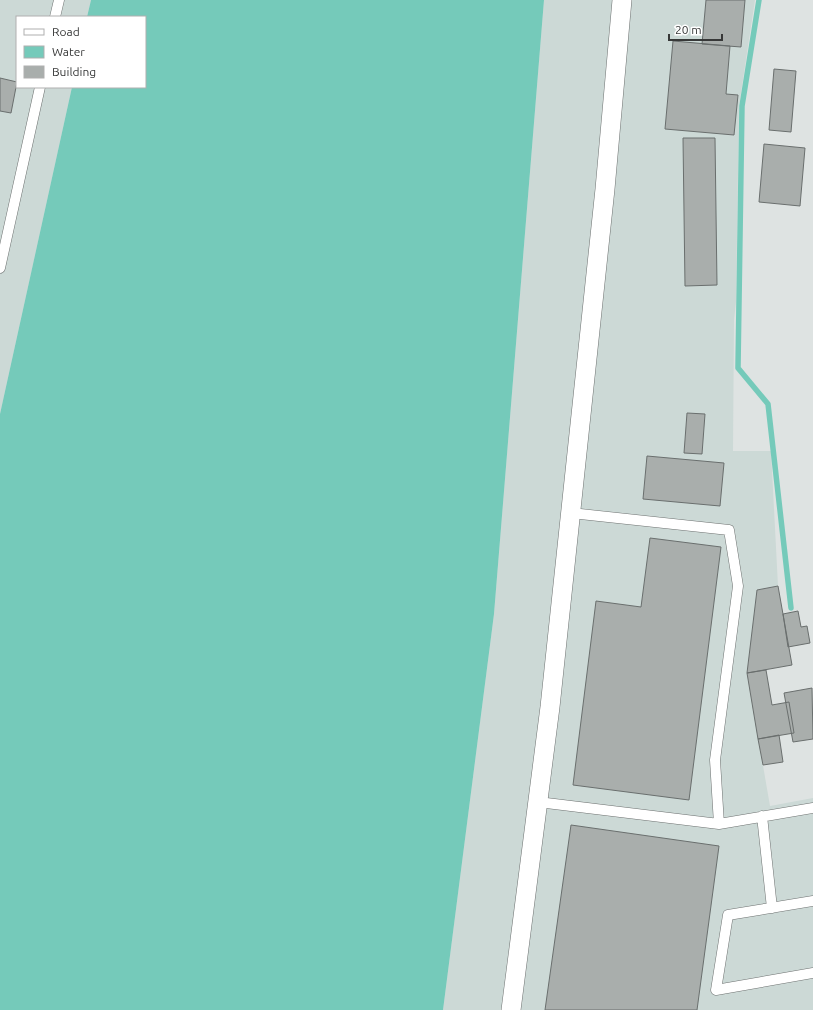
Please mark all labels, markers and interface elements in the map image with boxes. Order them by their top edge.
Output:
legend [16,16,146,88]
scale bar [669,16,722,42]
text: 20 m [675,23,702,36]
text: Road [52,25,80,38]
text: Water [52,45,85,58]
text: Building [52,65,96,78]

